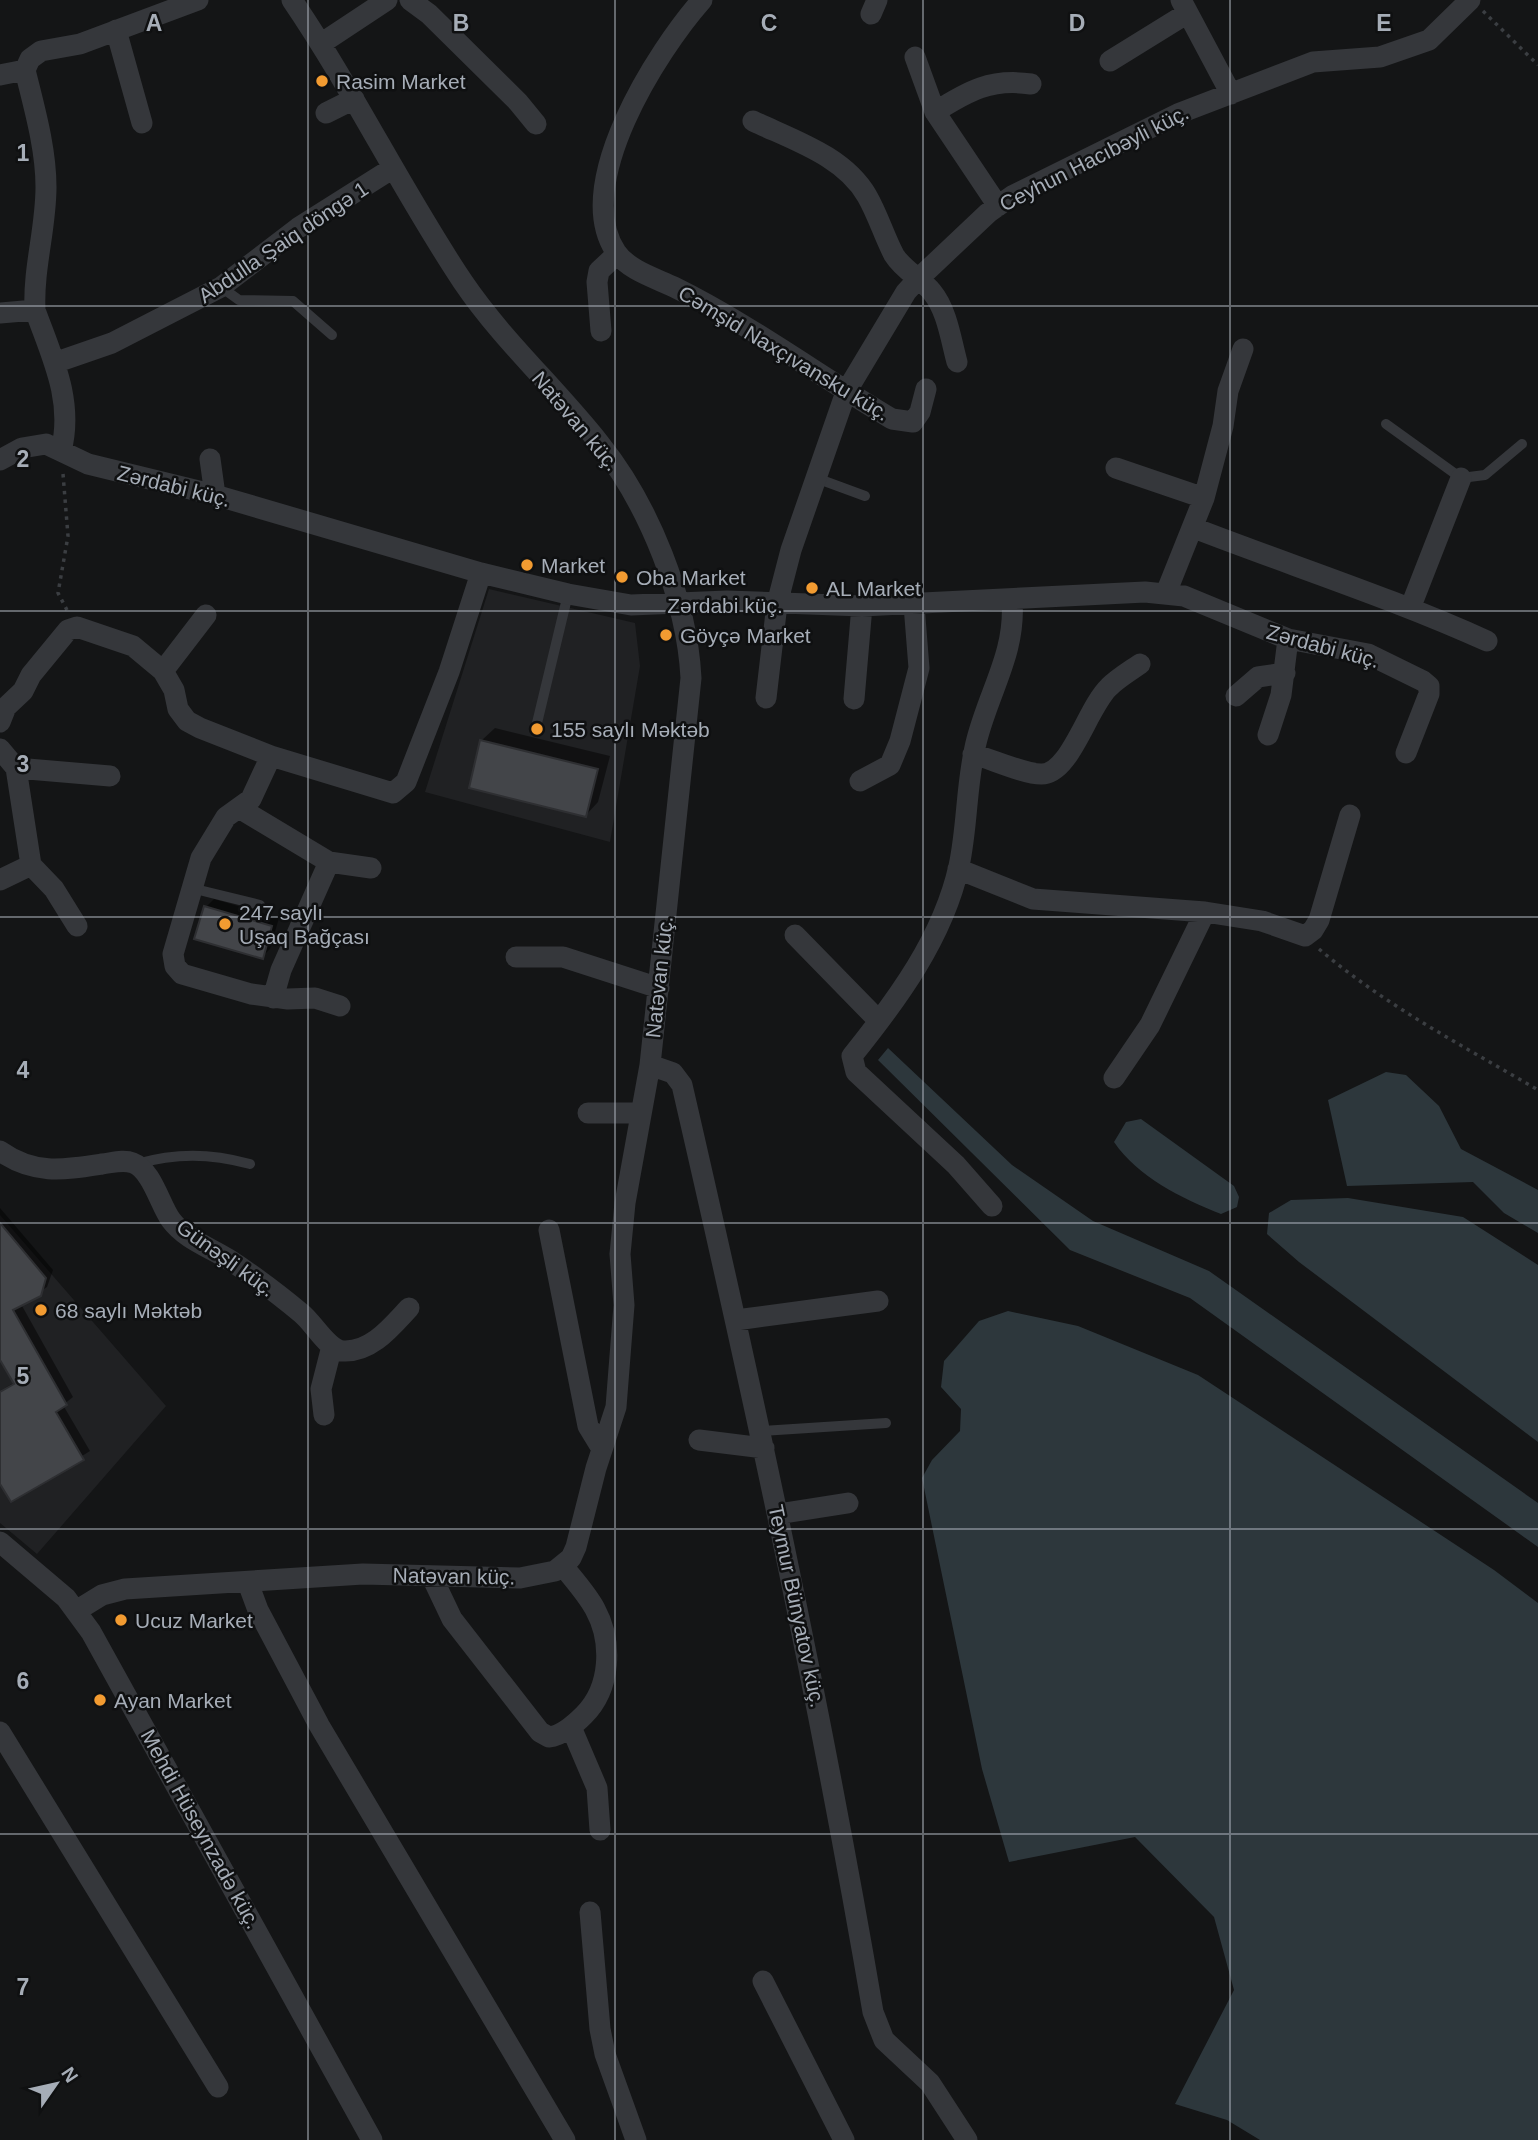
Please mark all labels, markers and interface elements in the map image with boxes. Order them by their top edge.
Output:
text: A [146,10,162,36]
text: B [453,10,469,36]
text: C [761,10,777,36]
text: D [1069,10,1085,36]
text: E [1376,10,1392,36]
place label: Rasim Market [336,70,466,93]
marker: Rasim Market [314,73,330,89]
street label: Ceyhun Hacıbəyli küç. [996,100,1192,216]
text: 1 [17,140,30,166]
street label: Abdulla Şaiq döngə 1 [194,177,372,307]
street label: Cəmşid Naxçıvansku küç. [675,281,893,425]
street label: Natəvan küç. [528,367,624,475]
text: 2 [17,446,29,472]
street label: Zərdabi küç. [115,461,233,511]
place label: Market [541,554,605,577]
marker: Market [519,557,535,573]
place label: Oba Market [636,566,746,589]
marker: Oba Market [614,569,630,585]
place label: AL Market [826,577,921,600]
marker: AL Market [804,580,820,596]
street label: Zərdabi küç. [667,594,783,617]
street label: Zərdabi küç. [1264,620,1382,672]
place label: Göyçə Market [680,624,811,647]
marker: Göyçə Market [658,627,674,643]
place label: 155 saylı Məktəb [551,718,710,741]
marker: 155 saylı Məktəb [529,721,545,737]
text: 3 [17,751,29,777]
place label: 247 saylı Uşaq Bağçası [239,901,370,948]
street label: Natəvan küç. [641,915,677,1039]
marker: 247 saylı Uşaq Bağçası [217,916,233,932]
text: 4 [17,1057,30,1083]
street label: Günəşli küç. [172,1215,280,1301]
place label: 68 saylı Məktəb [55,1299,202,1322]
marker: 68 saylı Məktəb [33,1302,49,1318]
text: 5 [17,1363,30,1389]
street label: Teymur Bünyatov küç. [764,1503,830,1709]
street label: Natəvan küç. [393,1563,515,1589]
place label: Ucuz Market [135,1609,253,1632]
marker: Ucuz Market [113,1612,129,1628]
text: 6 [17,1668,29,1694]
place label: Ayan Market [114,1689,232,1712]
marker: Ayan Market [92,1692,108,1708]
street label: Mehdi Hüseynzadə küç. [137,1725,265,1933]
text: 7 [17,1974,29,2000]
north arrow [21,2049,91,2119]
text: N [57,2063,82,2086]

